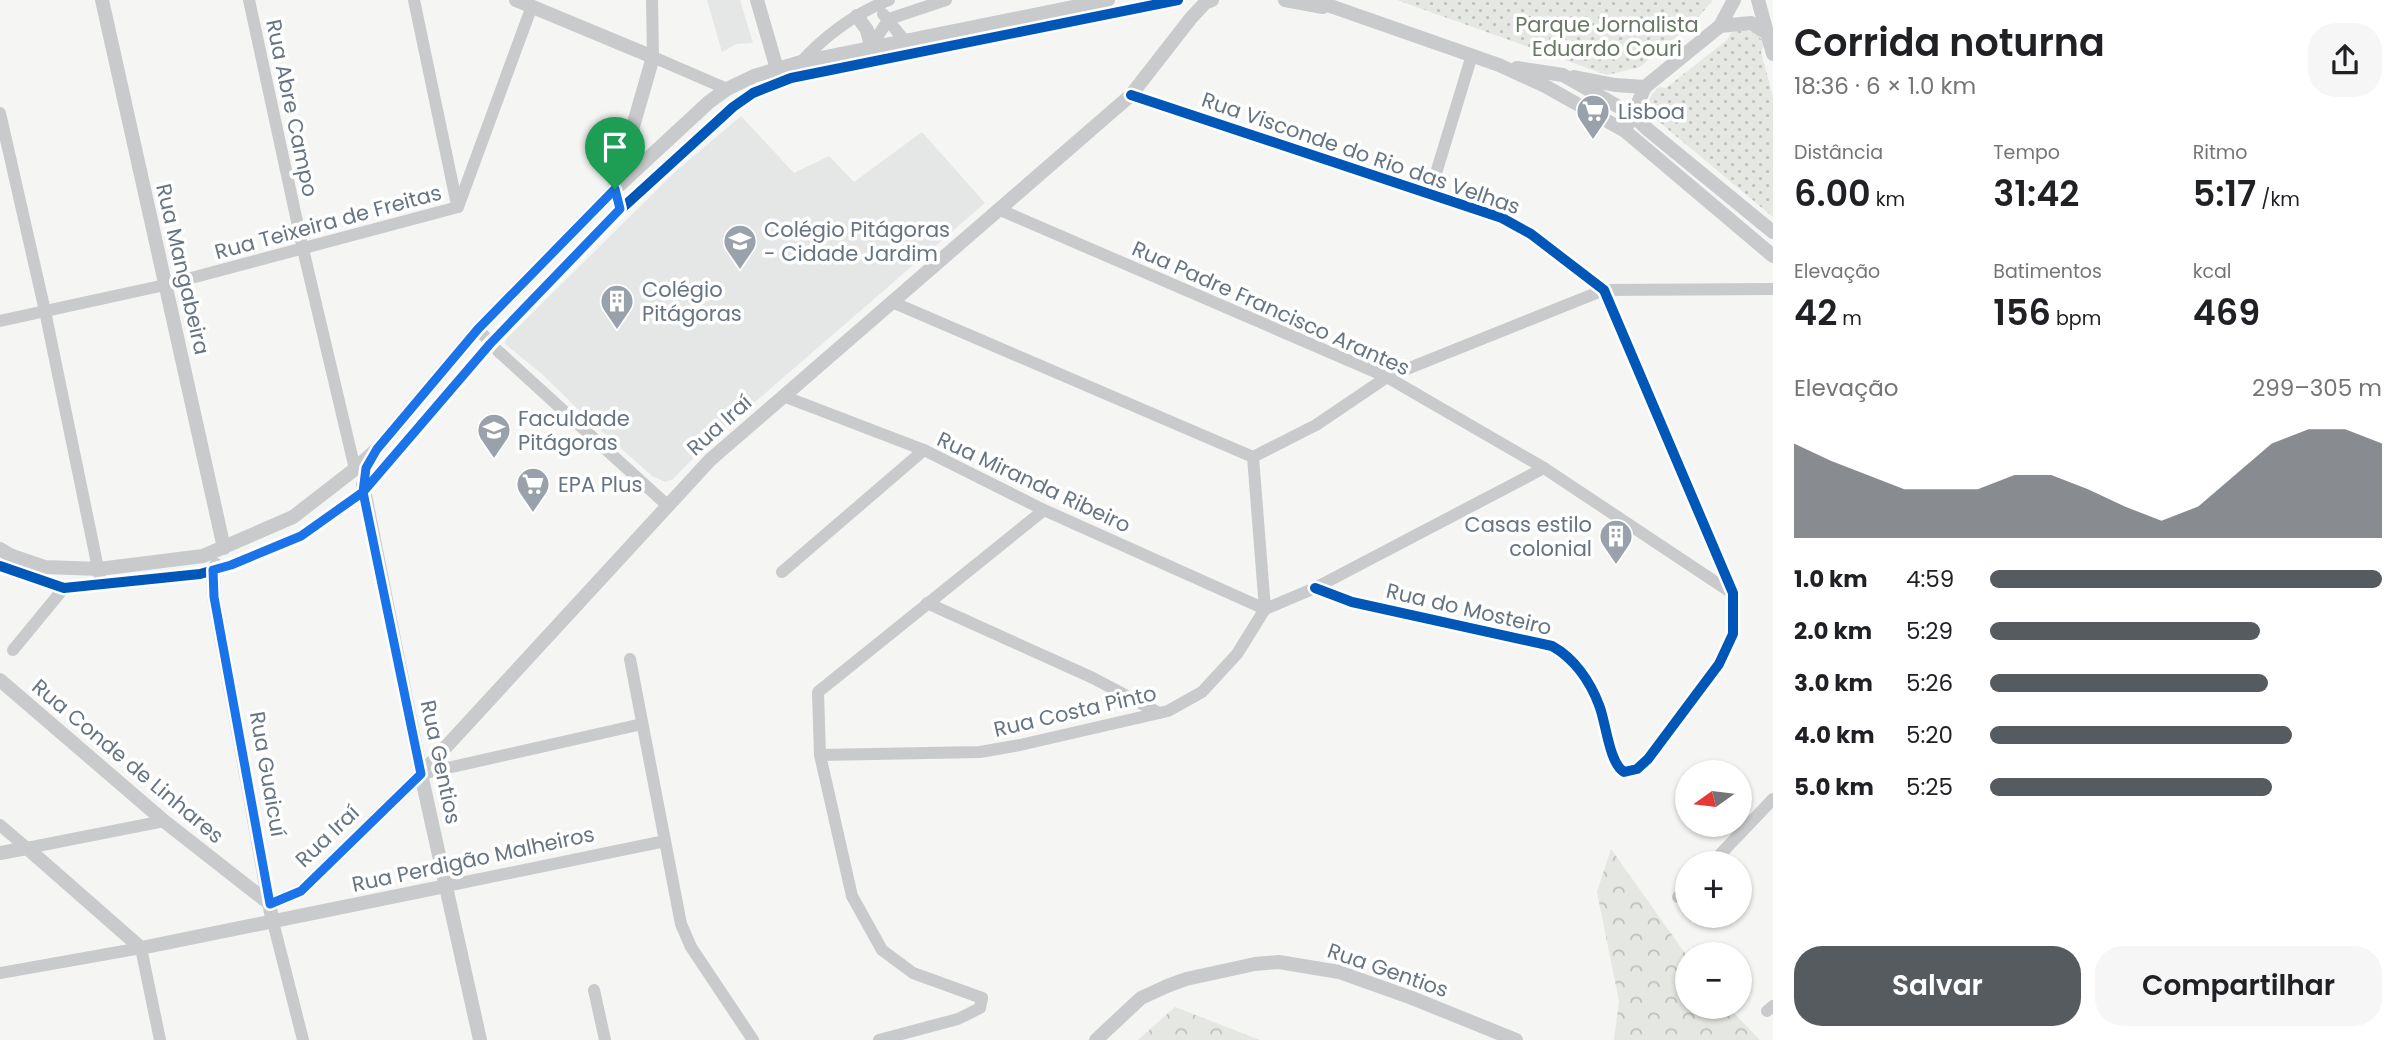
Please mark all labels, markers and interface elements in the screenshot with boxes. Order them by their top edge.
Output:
park label: Parque Jornalista Eduardo Couri [1515,10,1699,63]
text: Corrida noturna [1794,16,2105,69]
street label: Rua Abre Campo [259,17,325,199]
button: share [2308,23,2382,97]
text: 18:36 · 6 × 1.0 km [1794,70,1976,102]
street label: Rua Visconde do Rio das Velhas [1198,85,1524,221]
supermarket icon: Lisboa [1574,92,1612,141]
place label: Lisboa [1618,97,1685,126]
pin [585,117,645,189]
icon: arrive [596,128,634,166]
text: Distância [1794,139,1883,166]
text: Tempo [1993,139,2060,166]
text: Ritmo [2193,139,2248,166]
text: 6.00 [1794,169,1871,218]
text: 31:42 [1993,169,2079,218]
text: 5:17 [2193,169,2256,218]
street label: Rua Teixeira de Freitas [211,178,445,266]
street label: Rua Mangabeira [149,181,217,357]
text: km [1871,186,1905,213]
text: /km [2256,186,2300,213]
place label: Colégio Pitágoras - Cidade Jardim [764,215,950,268]
school or university icon: Colégio Pitágoras - Cidade Jardim [721,222,759,271]
street label: Rua Padre Francisco Arantes [1128,234,1414,382]
text: Elevação [1794,258,1880,285]
text: Batimentos [1993,258,2102,285]
text: kcal [2193,258,2232,285]
place label: Colégio Pitágoras [642,275,742,328]
building icon: Colégio Pitágoras [598,282,636,331]
text: 42 [1794,288,1837,337]
text: 156 [1993,288,2051,337]
text: 469 [2193,288,2260,337]
text: m [1837,305,1862,332]
text: bpm [2051,305,2101,332]
text: Elevação [1794,372,1898,404]
text: 299–305 m [2252,372,2382,404]
street label: Rua Iraí [680,388,758,462]
place label: Faculdade Pitágoras [518,404,630,457]
school or university icon: Faculdade Pitágoras [475,411,513,460]
street label: Rua Miranda Ribeiro [933,424,1135,540]
supermarket icon: EPA Plus [514,465,552,514]
place label: EPA Plus [558,470,642,499]
place label: Casas estilo colonial [1464,510,1592,563]
building icon: Casas estilo colonial [1597,517,1635,566]
text: 1.0 km [1794,563,1868,595]
text: 4:59 [1906,563,1954,595]
street label: Rua do Mosteiro [1383,576,1555,642]
text: 2.0 km [1794,615,1872,647]
text: 5:29 [1906,615,1953,647]
text: 3.0 km [1794,667,1873,699]
text: 5:26 [1906,667,1953,699]
street label: Rua Conde de Linhares [26,672,230,850]
street label: Rua Costa Pinto [991,678,1159,744]
street label: Rua Gentios [414,697,468,827]
street label: Rua Guaicuí [243,709,293,839]
text: 4.0 km [1794,719,1875,751]
text: 5:20 [1906,719,1953,751]
north arrow [1675,760,1752,836]
map controls [1675,760,1752,1019]
text: 5.0 km [1794,771,1874,803]
text: 5:25 [1906,771,1953,803]
street label: Rua Iraí [289,798,365,874]
street label: Rua Perdigão Malheiros [349,819,597,899]
button: + [1675,851,1752,928]
street label: Rua Gentios [1324,936,1452,1004]
button: − [1675,942,1752,1019]
button: Salvar [1794,946,2081,1026]
button: Compartilhar [2095,946,2382,1026]

